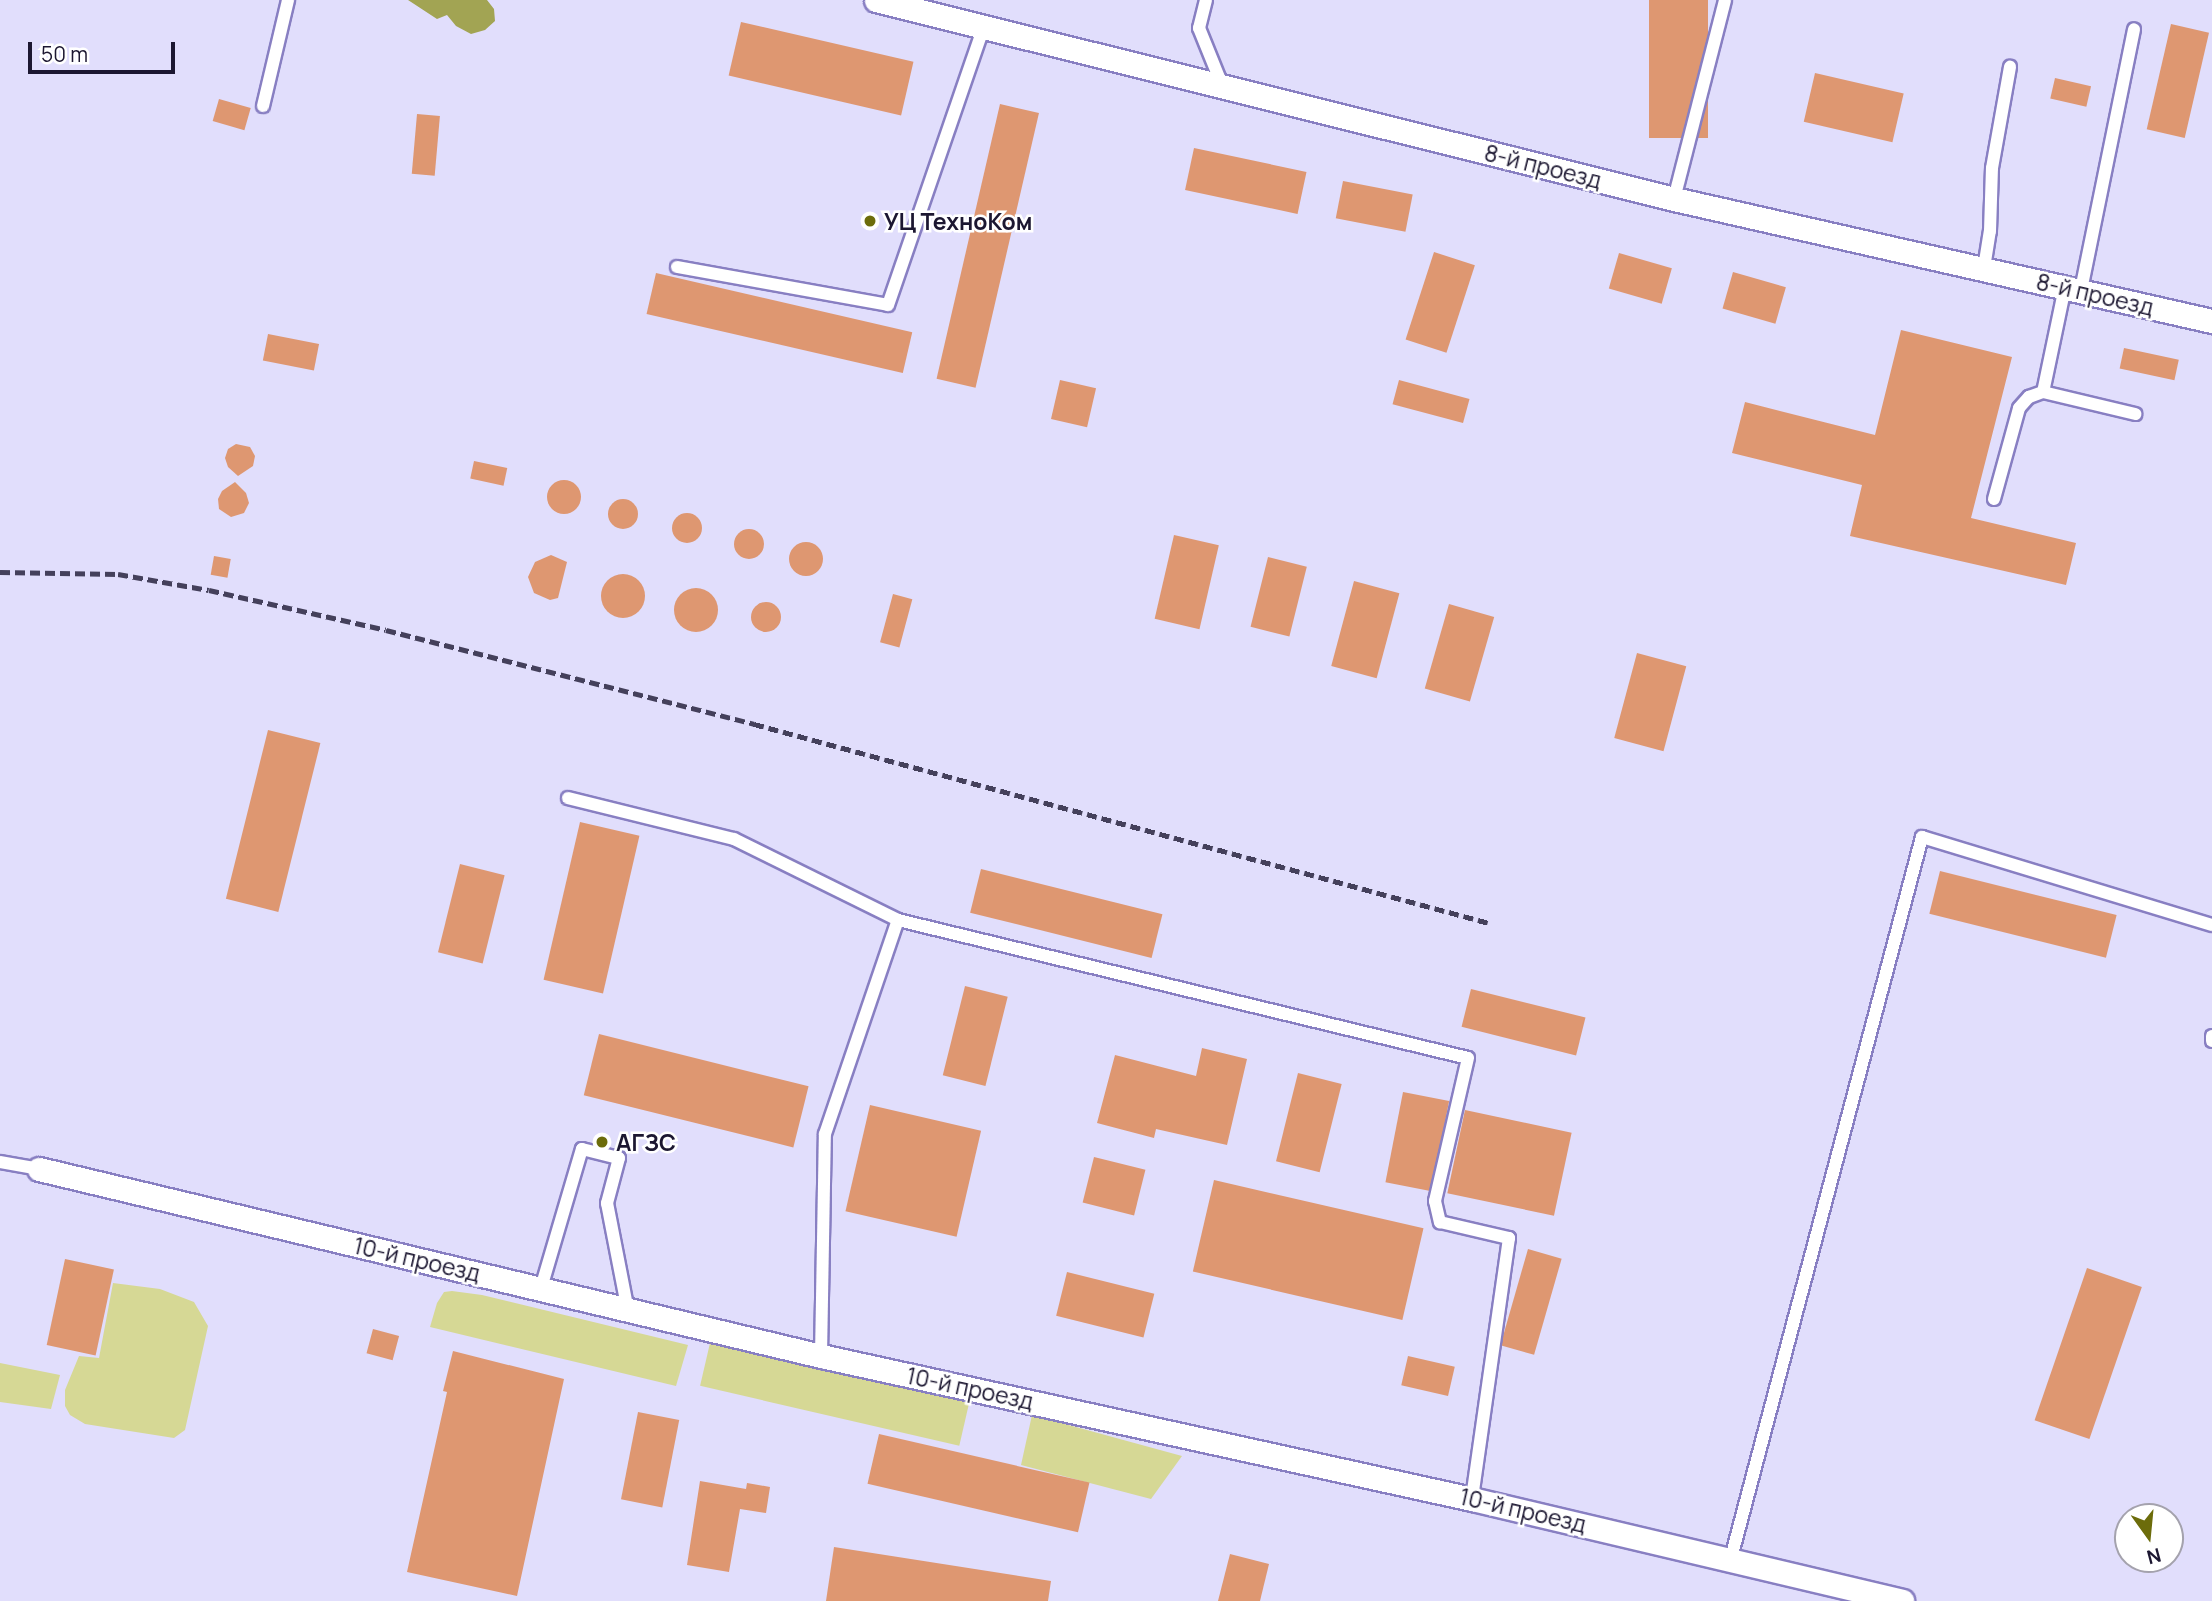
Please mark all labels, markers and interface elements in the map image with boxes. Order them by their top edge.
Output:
scale bar [32,28,178,72]
text: 50 m [41,40,88,68]
street label: 8-й проезд [1482,138,1604,194]
place label: УЦ ТехноКом [884,207,1032,235]
marker: УЦ ТехноКом [862,213,878,229]
street label: 8-й проезд [2034,267,2156,321]
place label: АГЗС [616,1128,676,1156]
marker: АГЗС [594,1134,610,1150]
street label: 10-й проезд [351,1231,483,1287]
street label: 10-й проезд [904,1361,1036,1415]
street label: 10-й проезд [1457,1482,1589,1538]
north arrow [2114,1503,2184,1573]
text: N [2144,1542,2164,1571]

